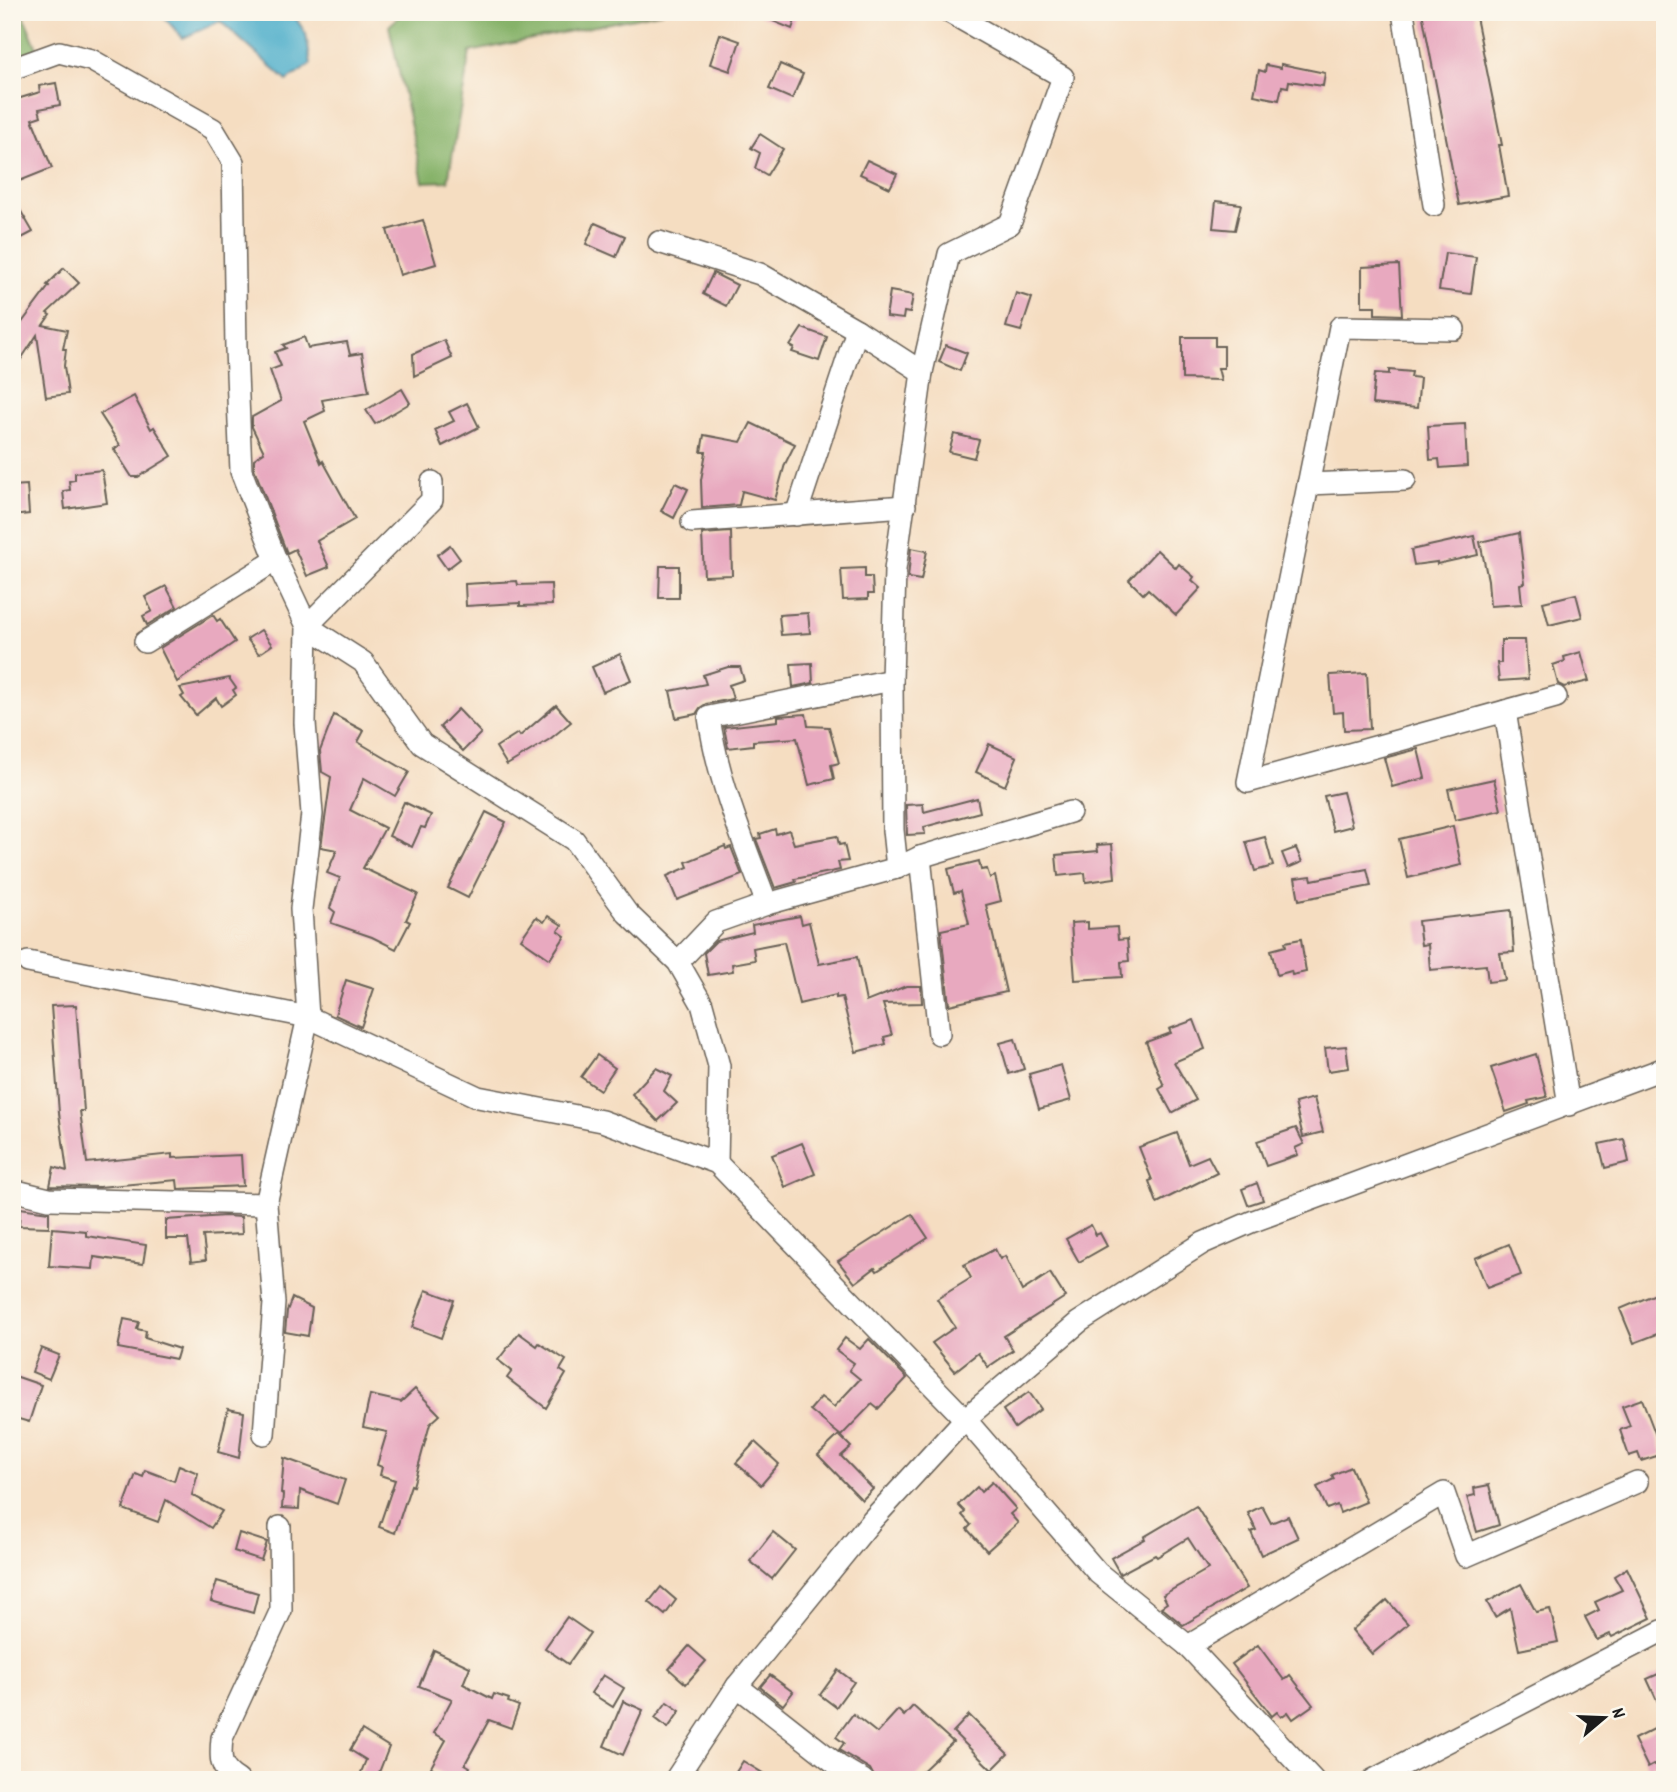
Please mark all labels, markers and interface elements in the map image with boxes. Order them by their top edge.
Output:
north arrow [1568,1684,1638,1754]
text: N [1602,1705,1631,1722]

